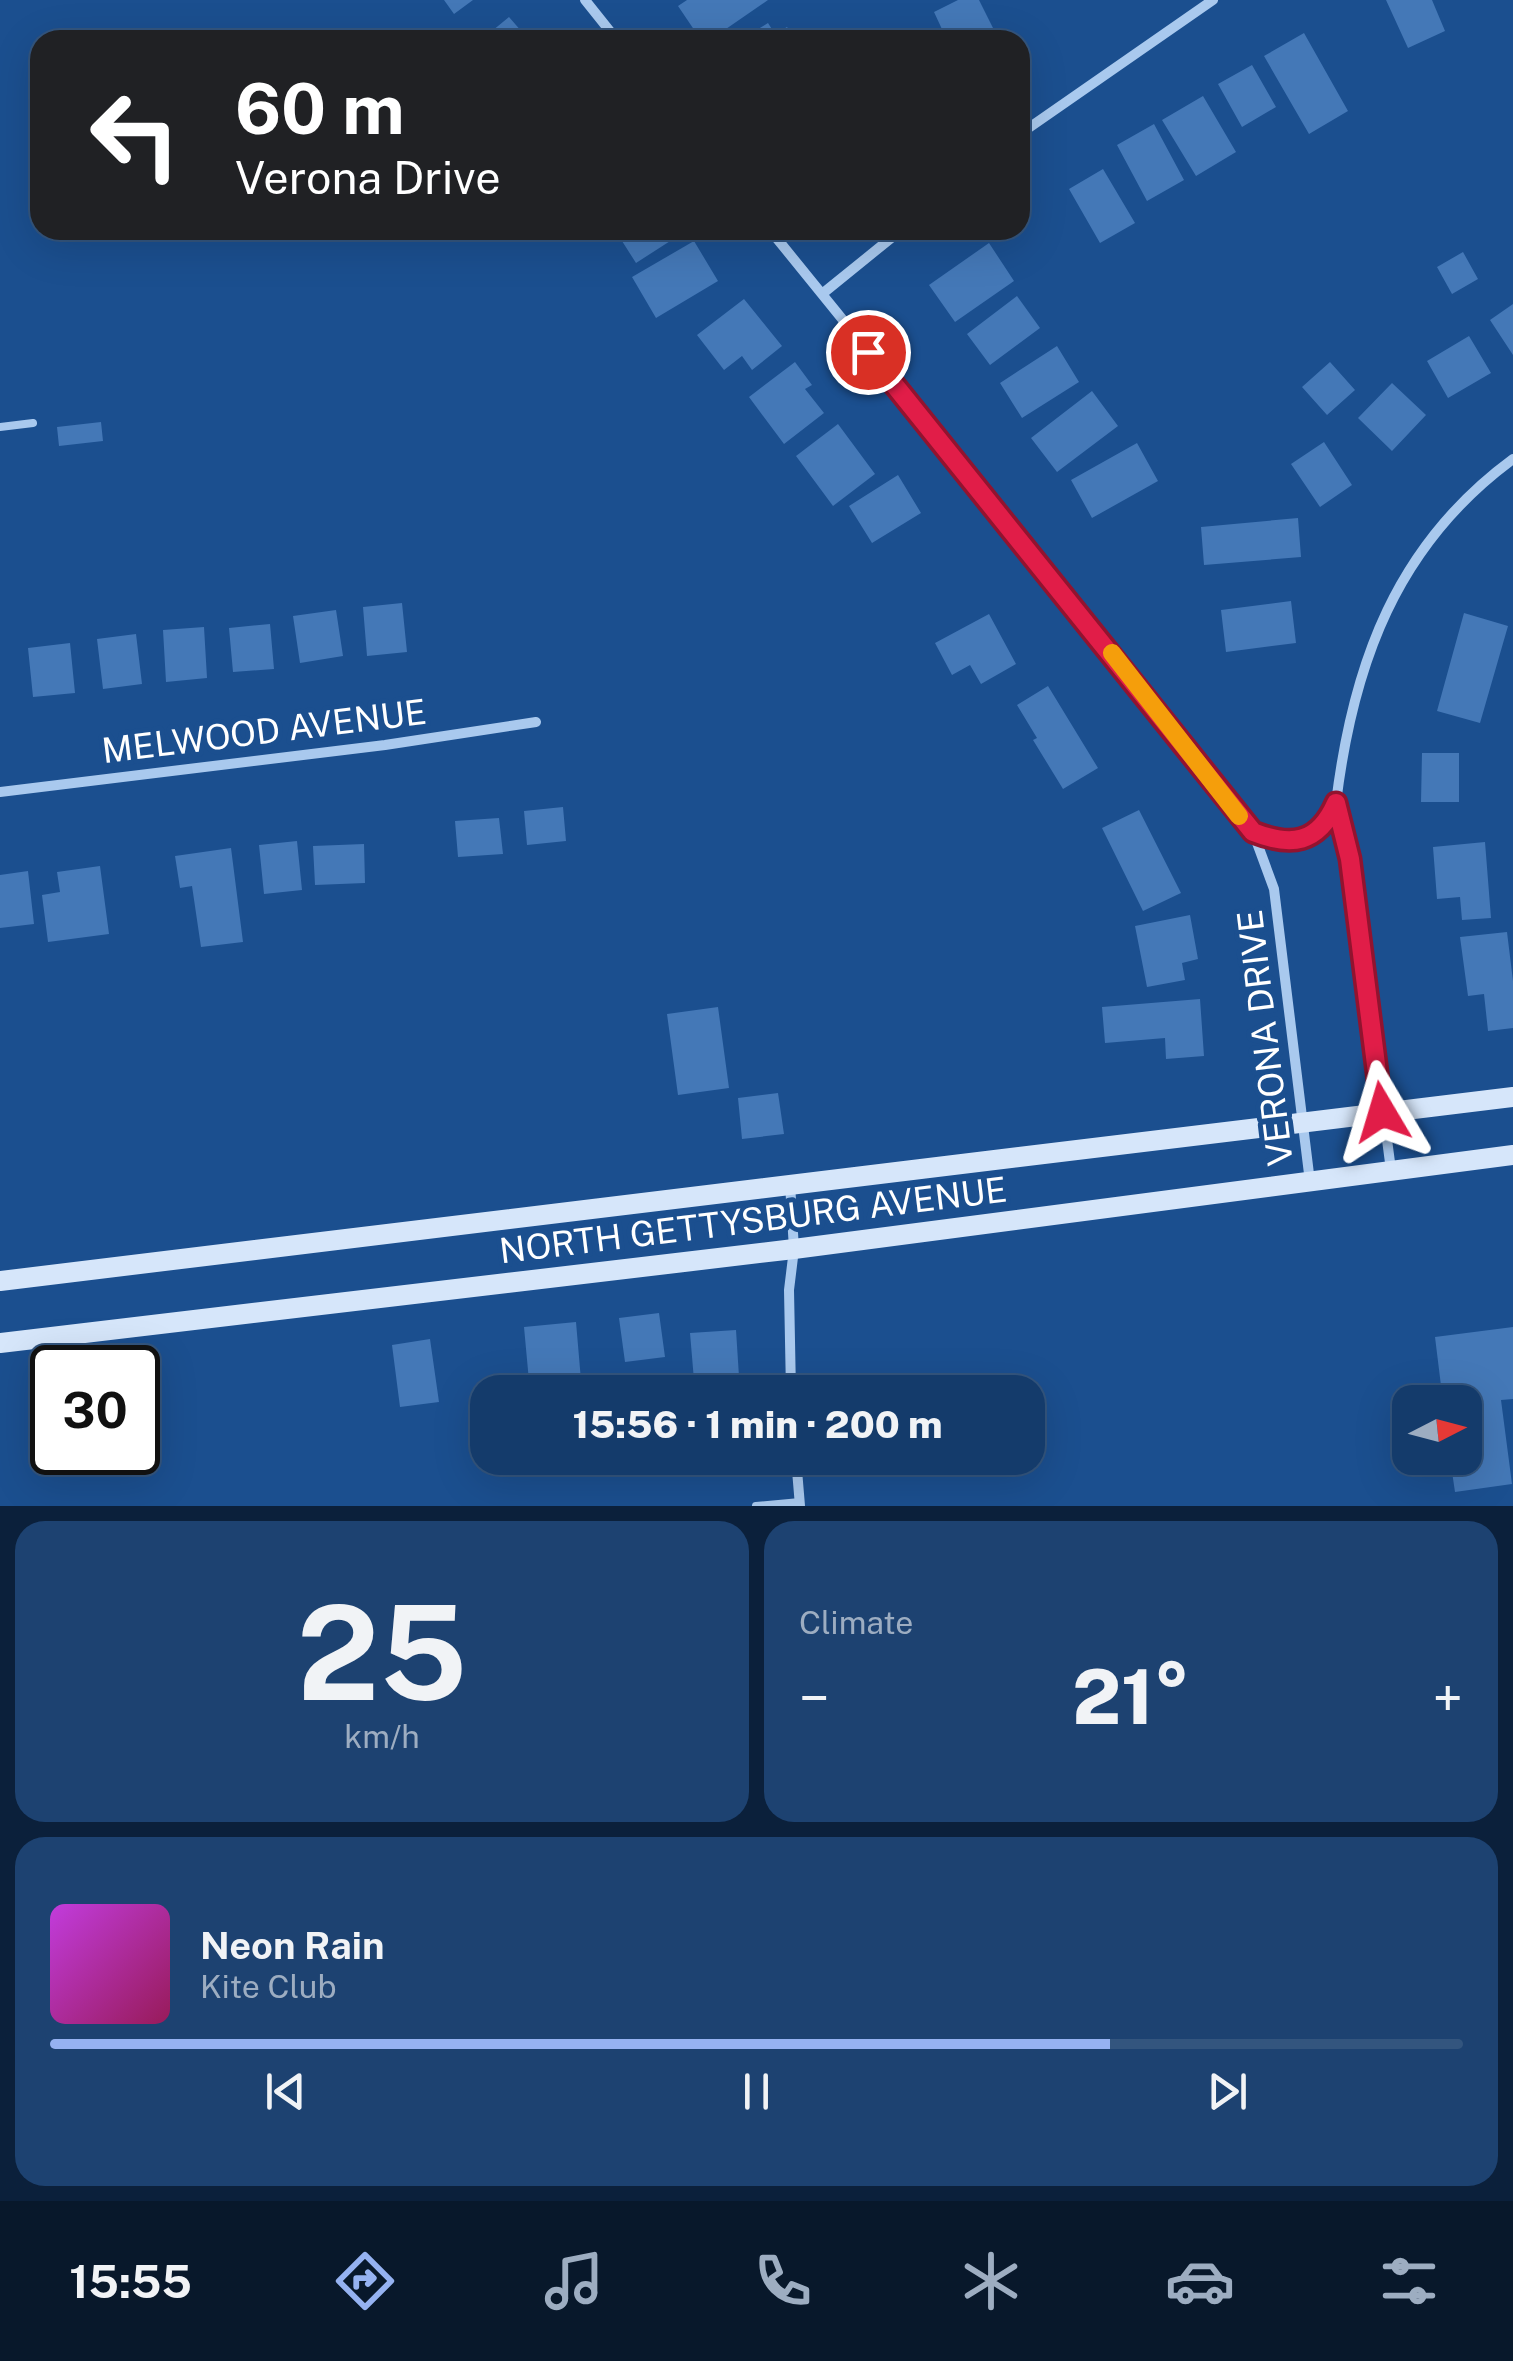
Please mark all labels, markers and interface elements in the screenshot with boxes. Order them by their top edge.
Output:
text: 60 m [235,67,405,150]
icon: left [70,70,200,200]
text: Verona Drive [235,151,501,204]
pin [826,310,911,395]
icon: arrive [841,325,896,380]
street label: MELWOOD AVENUE [99,691,429,771]
street label: VERONA DRIVE [1229,908,1301,1168]
position arrow [1330,1060,1434,1164]
street label: NORTH GETTYSBURG AVENUE [497,1169,1009,1271]
speed limit sign: 30 [30,1345,160,1475]
north arrow [1392,1385,1482,1475]
map controls [1392,1385,1482,1475]
text: 15:56 · 1 min · 200 m [572,1402,943,1447]
text: 25 [297,1577,467,1729]
text: Climate [799,1604,913,1641]
text: 21° [1072,1653,1190,1741]
text: − [799,1666,830,1730]
text: + [1433,1666,1463,1730]
text: km/h [344,1718,420,1755]
text: Neon Rain [200,1923,384,1968]
text: Kite Club [200,1968,337,2005]
icon: previous [258,2064,313,2119]
icon: pause [729,2064,784,2119]
icon: next [1200,2064,1255,2119]
icon: directions [330,2246,400,2316]
icon: music [539,2246,609,2316]
icon: phone [748,2246,818,2316]
icon: climate [956,2246,1026,2316]
icon: car [1165,2246,1235,2316]
icon: filters [1374,2246,1444,2316]
text: 15:55 [69,2255,192,2308]

